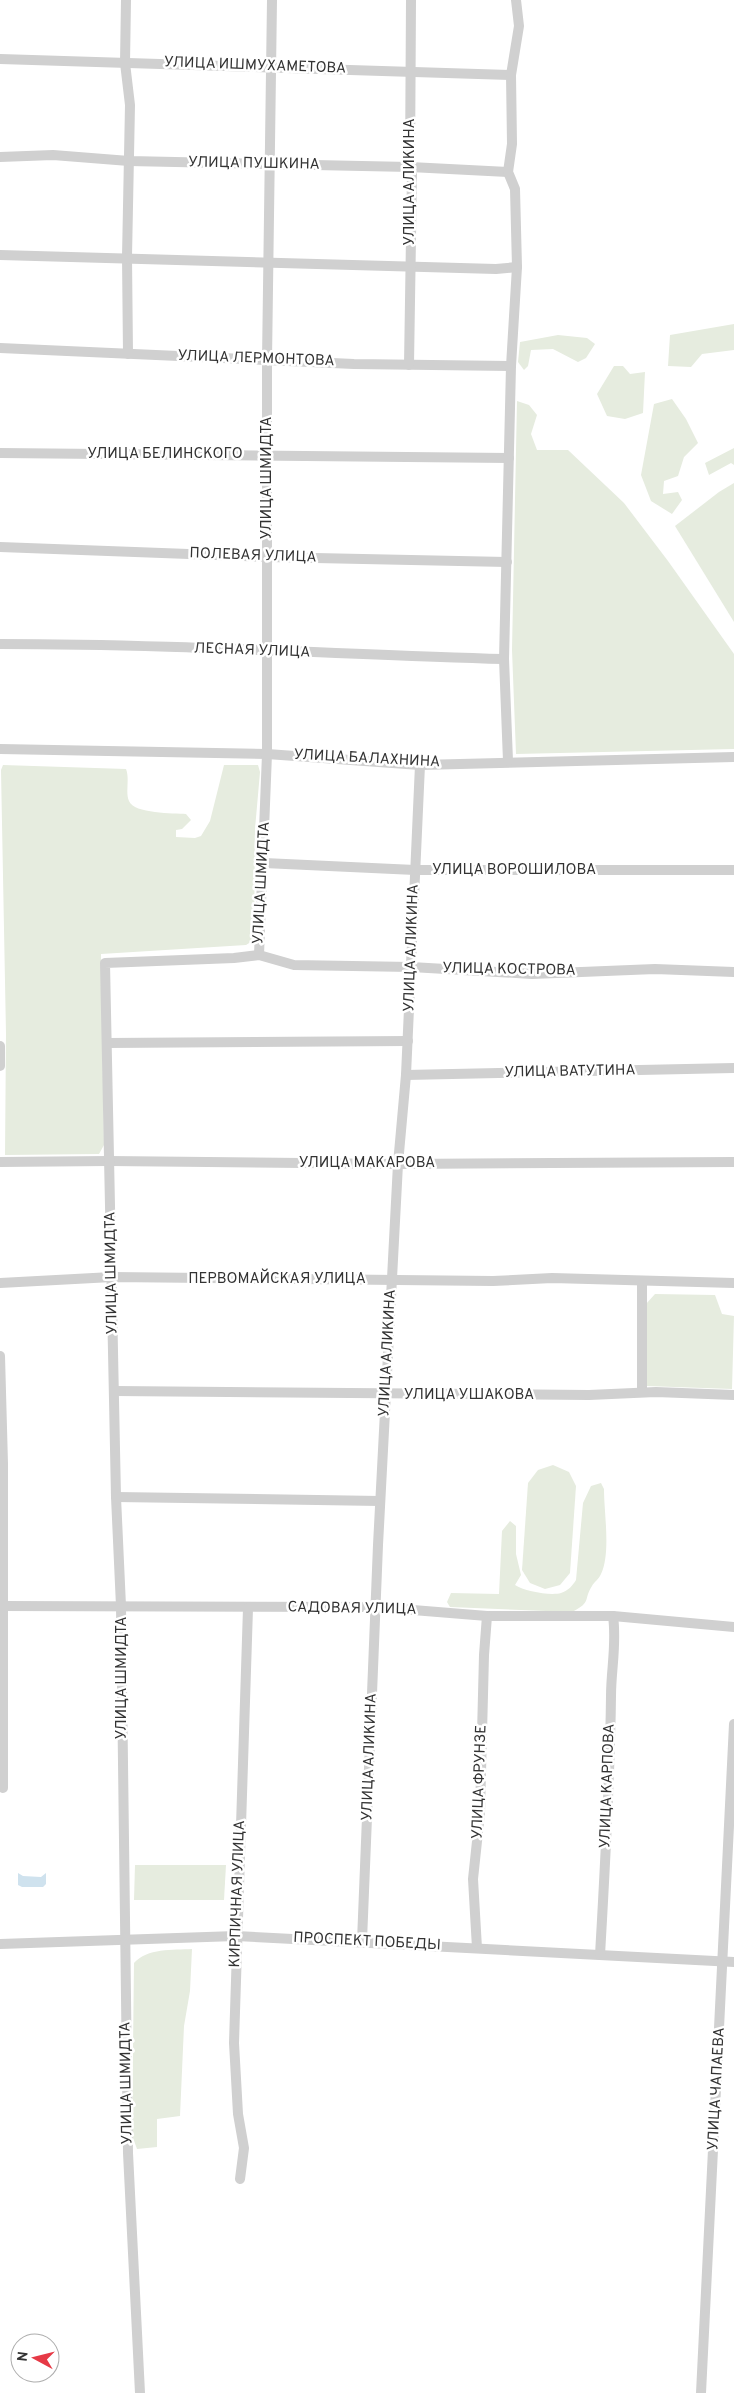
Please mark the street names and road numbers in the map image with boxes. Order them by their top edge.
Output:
street label: УЛИЦА ИШМУХАМЕТОВА [164,53,346,79]
street label: УЛИЦА АЛИКИНА [401,118,420,246]
street label: УЛИЦА ПУШКИНА [188,153,320,175]
street label: УЛИЦА ЛЕРМОНТОВА [177,347,335,371]
street label: УЛИЦА ШМИДТА [258,417,277,539]
street label: УЛИЦА БЕЛИНСКОГО [87,445,243,464]
street label: ПОЛЕВАЯ УЛИЦА [189,544,317,568]
street label: ЛЕСНАЯ УЛИЦА [193,639,311,663]
street label: УЛИЦА БАЛАХНИНА [293,746,441,772]
street label: УЛИЦА ШМИДТА [249,821,275,945]
street label: УЛИЦА ВОРОШИЛОВА [432,861,596,880]
street label: УЛИЦА АЛИКИНА [400,884,424,1012]
street label: УЛИЦА КОСТРОВА [442,959,576,981]
street label: УЛИЦА ВАТУТИНА [504,1061,636,1083]
street label: УЛИЦА МАКАРОВА [299,1154,435,1173]
street label: УЛИЦА ШМИДТА [101,1211,123,1335]
street label: ПЕРВОМАЙСКАЯ УЛИЦА [188,1268,366,1289]
street label: УЛИЦА АЛИКИНА [375,1289,401,1417]
street label: УЛИЦА УШАКОВА [404,1386,534,1405]
street label: САДОВАЯ УЛИЦА [287,1598,417,1620]
street label: УЛИЦА ШМИДТА [113,1617,132,1739]
street label: УЛИЦА АЛИКИНА [358,1693,382,1821]
street label: УЛИЦА КАРПОВА [596,1723,620,1849]
street label: УЛИЦА ФРУНЗЕ [469,1724,491,1840]
street label: КИРПИЧНАЯ УЛИЦА [226,1820,250,1968]
street label: ПРОСПЕКТ ПОБЕДЫ [293,1929,441,1955]
street label: УЛИЦА ШМИДТА [116,2021,138,2145]
street label: УЛИЦА ЧАПАЕВА [704,2027,730,2151]

